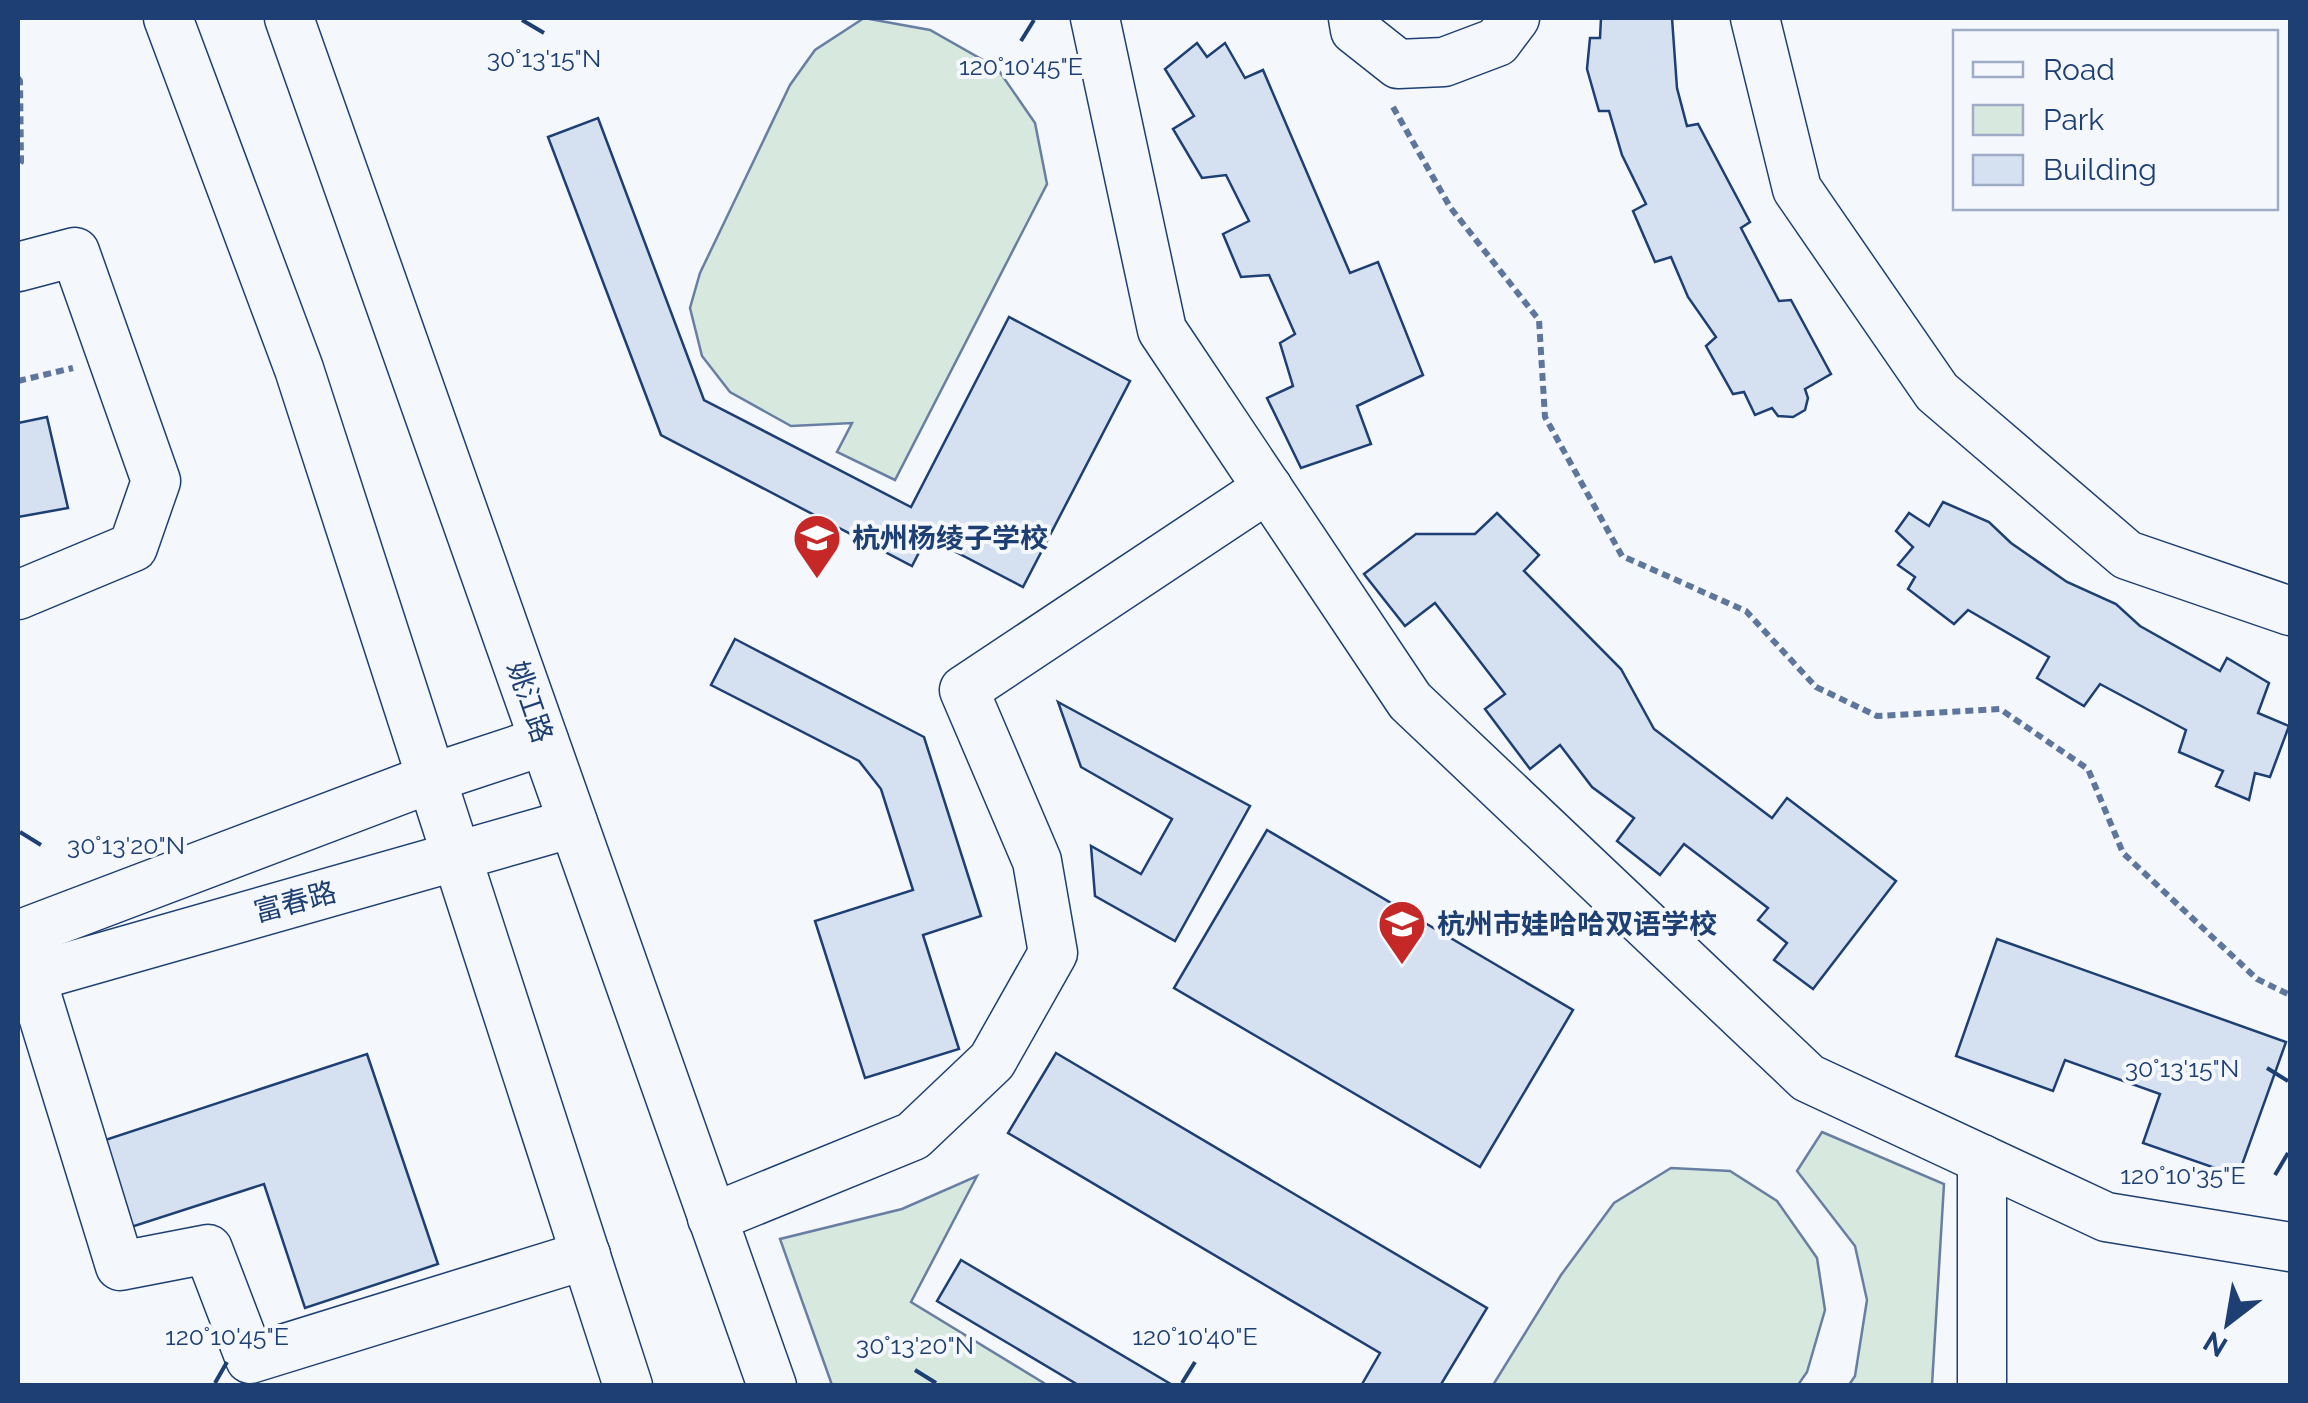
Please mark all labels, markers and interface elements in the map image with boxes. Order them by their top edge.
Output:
legend [1953,30,2278,210]
text: 30°13'15"N [487,43,601,73]
text: 120°10'45"E [959,51,1083,81]
text: Road [2043,52,2115,87]
text: Park [2043,102,2104,137]
text: Building [2043,152,2157,187]
school or university icon: 杭州杨绫子学校 [791,512,843,580]
place label: 杭州杨绫子学校 [852,522,1048,555]
street label: 姚江路 [501,657,559,747]
text: 30°13'20"N [67,830,185,860]
street label: 富春路 [250,875,340,929]
school or university icon: 杭州市娃哈哈双语学校 [1376,898,1428,966]
place label: 杭州市娃哈哈双语学校 [1437,908,1717,941]
text: 30°13'15"N [2125,1053,2239,1083]
text: 120°10'35"E [2120,1160,2246,1190]
north arrow [2178,1273,2278,1373]
text: 120°10'45"E [165,1321,289,1351]
text: 120°10'40"E [1132,1321,1258,1351]
text: N [2198,1324,2233,1364]
text: 30°13'20"N [856,1330,974,1360]

